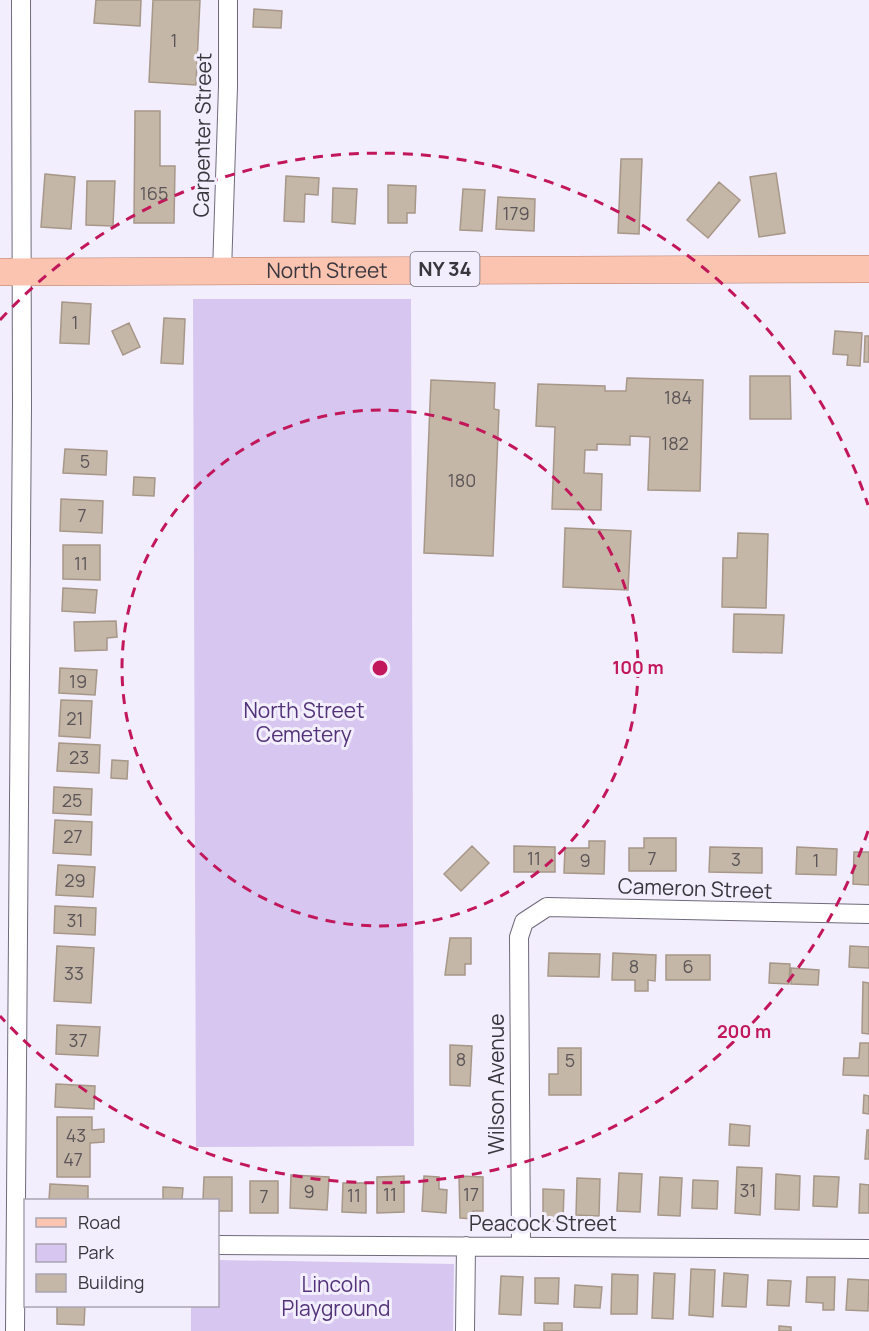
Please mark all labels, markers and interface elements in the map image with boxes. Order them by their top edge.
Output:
house number: 1 [170,28,178,52]
street label: Carpenter Street [187,52,217,218]
house number: 165 [140,181,168,205]
house number: 179 [502,201,530,225]
road number: NY 34 [410,252,480,286]
street label: North Street [266,256,388,284]
house number: 1 [71,310,79,334]
house number: 184 [664,385,692,409]
house number: 182 [661,431,689,455]
house number: 5 [80,449,90,473]
house number: 180 [448,468,476,492]
house number: 7 [77,503,87,527]
house number: 11 [74,551,88,575]
text: 100 m [612,655,664,679]
centre of rings [370,658,390,678]
house number: 19 [69,669,87,693]
park label: North Street Cemetery [243,696,365,748]
house number: 21 [66,706,84,730]
house number: 23 [69,745,89,769]
house number: 25 [62,788,82,812]
house number: 27 [63,824,83,848]
house number: 11 [527,846,541,870]
house number: 7 [647,846,657,870]
house number: 3 [731,847,741,871]
house number: 9 [579,848,591,872]
house number: 1 [812,848,820,872]
house number: 29 [64,868,86,892]
street label: Cameron Street [617,871,773,905]
house number: 31 [67,908,83,932]
house number: 8 [629,954,639,978]
house number: 6 [682,954,694,978]
house number: 33 [64,961,84,985]
street label: Wilson Avenue [482,1013,510,1155]
text: 200 m [717,1019,771,1043]
house number: 37 [69,1028,88,1052]
house number: 8 [456,1047,466,1071]
house number: 5 [565,1048,575,1072]
house number: 43 [66,1123,86,1147]
house number: 47 [63,1147,83,1171]
house number: 31 [740,1178,756,1202]
house number: 9 [303,1179,315,1203]
house number: 11 [383,1182,397,1206]
house number: 17 [463,1182,479,1206]
house number: 11 [347,1183,361,1207]
house number: 7 [259,1184,269,1208]
legend [24,1199,219,1307]
street label: Peacock Street [469,1209,617,1237]
text: Road [78,1210,121,1234]
text: Park [78,1240,115,1264]
text: Building [78,1270,144,1294]
park label: Lincoln Playground [282,1270,390,1322]

